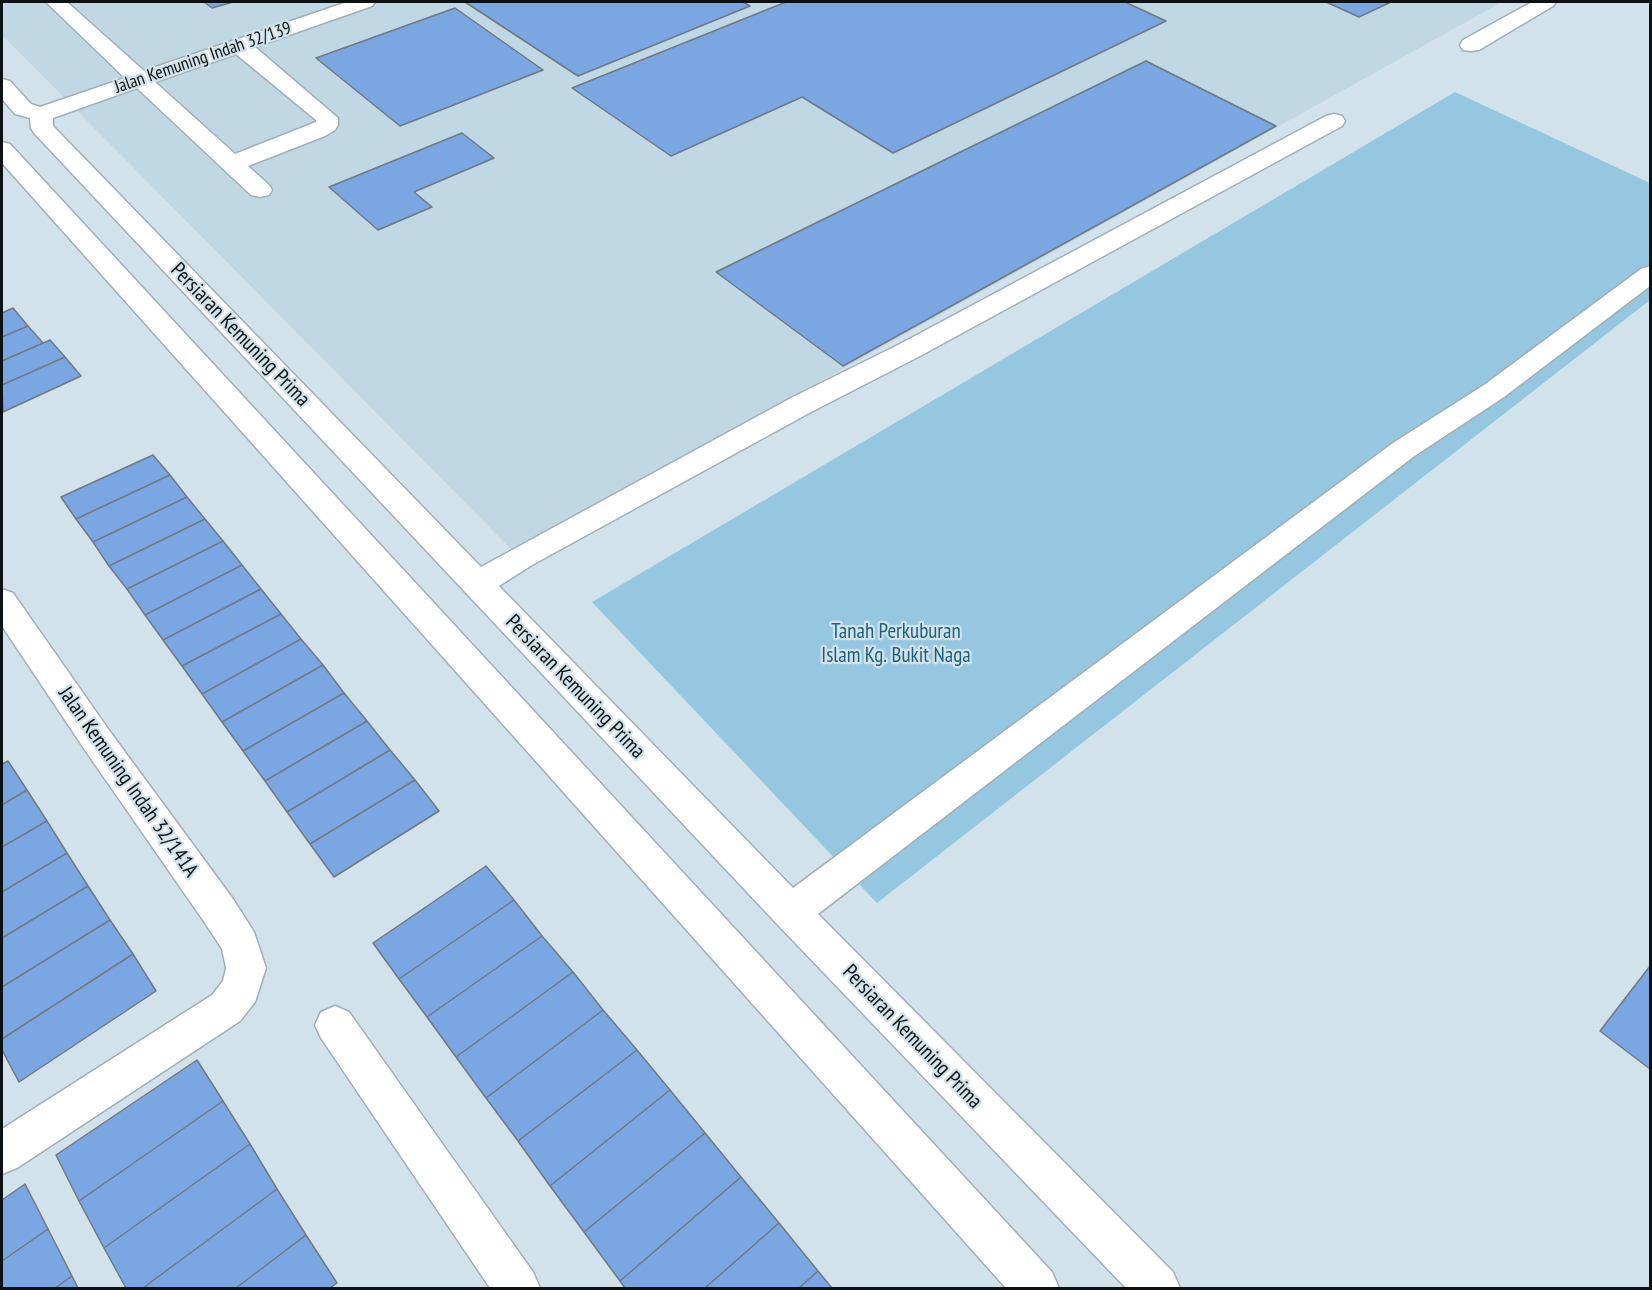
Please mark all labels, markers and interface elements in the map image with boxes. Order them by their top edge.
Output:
street label: Jalan Kemuning Indah 32/139 [112,18,294,98]
street label: Persiaran Kemuning Prima [165,258,315,412]
street label: Persiaran Kemuning Prima [500,610,650,764]
park label: Tanah Perkuburan Islam Kg. Bukit Naga [821,619,971,669]
street label: Jalan Kemuning Indah 32/141A [53,682,203,882]
street label: Persiaran Kemuning Prima [837,960,987,1114]

